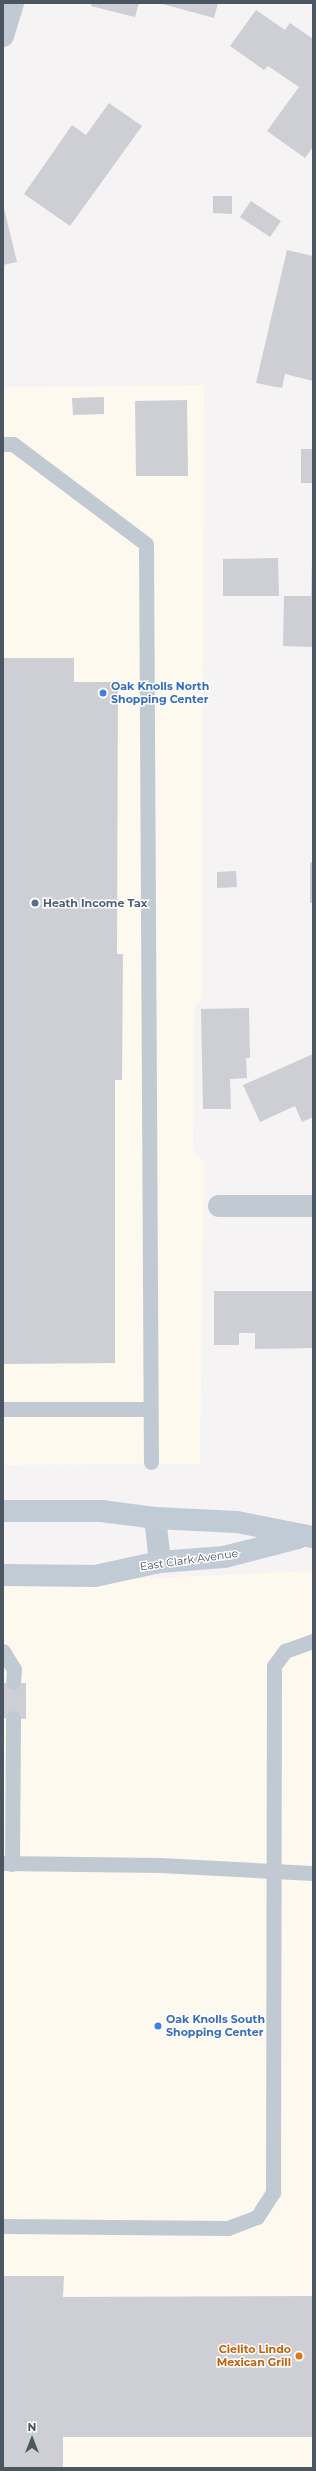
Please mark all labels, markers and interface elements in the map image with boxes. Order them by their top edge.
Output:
place label: Oak Knolls North Shopping Center [111,680,209,706]
marker: Oak Knolls North Shopping Center [98,688,108,698]
place label: Heath Income Tax [43,896,147,910]
marker: Heath Income Tax [30,898,40,908]
street label: East Clark Avenue [139,1547,239,1573]
place label: Oak Knolls South Shopping Center [166,2013,265,2039]
marker: Oak Knolls South Shopping Center [153,2021,163,2031]
place label: Cielito Lindo Mexican Grill [217,2343,291,2369]
marker: Cielito Lindo Mexican Grill [294,2351,304,2361]
north arrow [12,2419,52,2459]
text: N [28,2420,36,2434]

